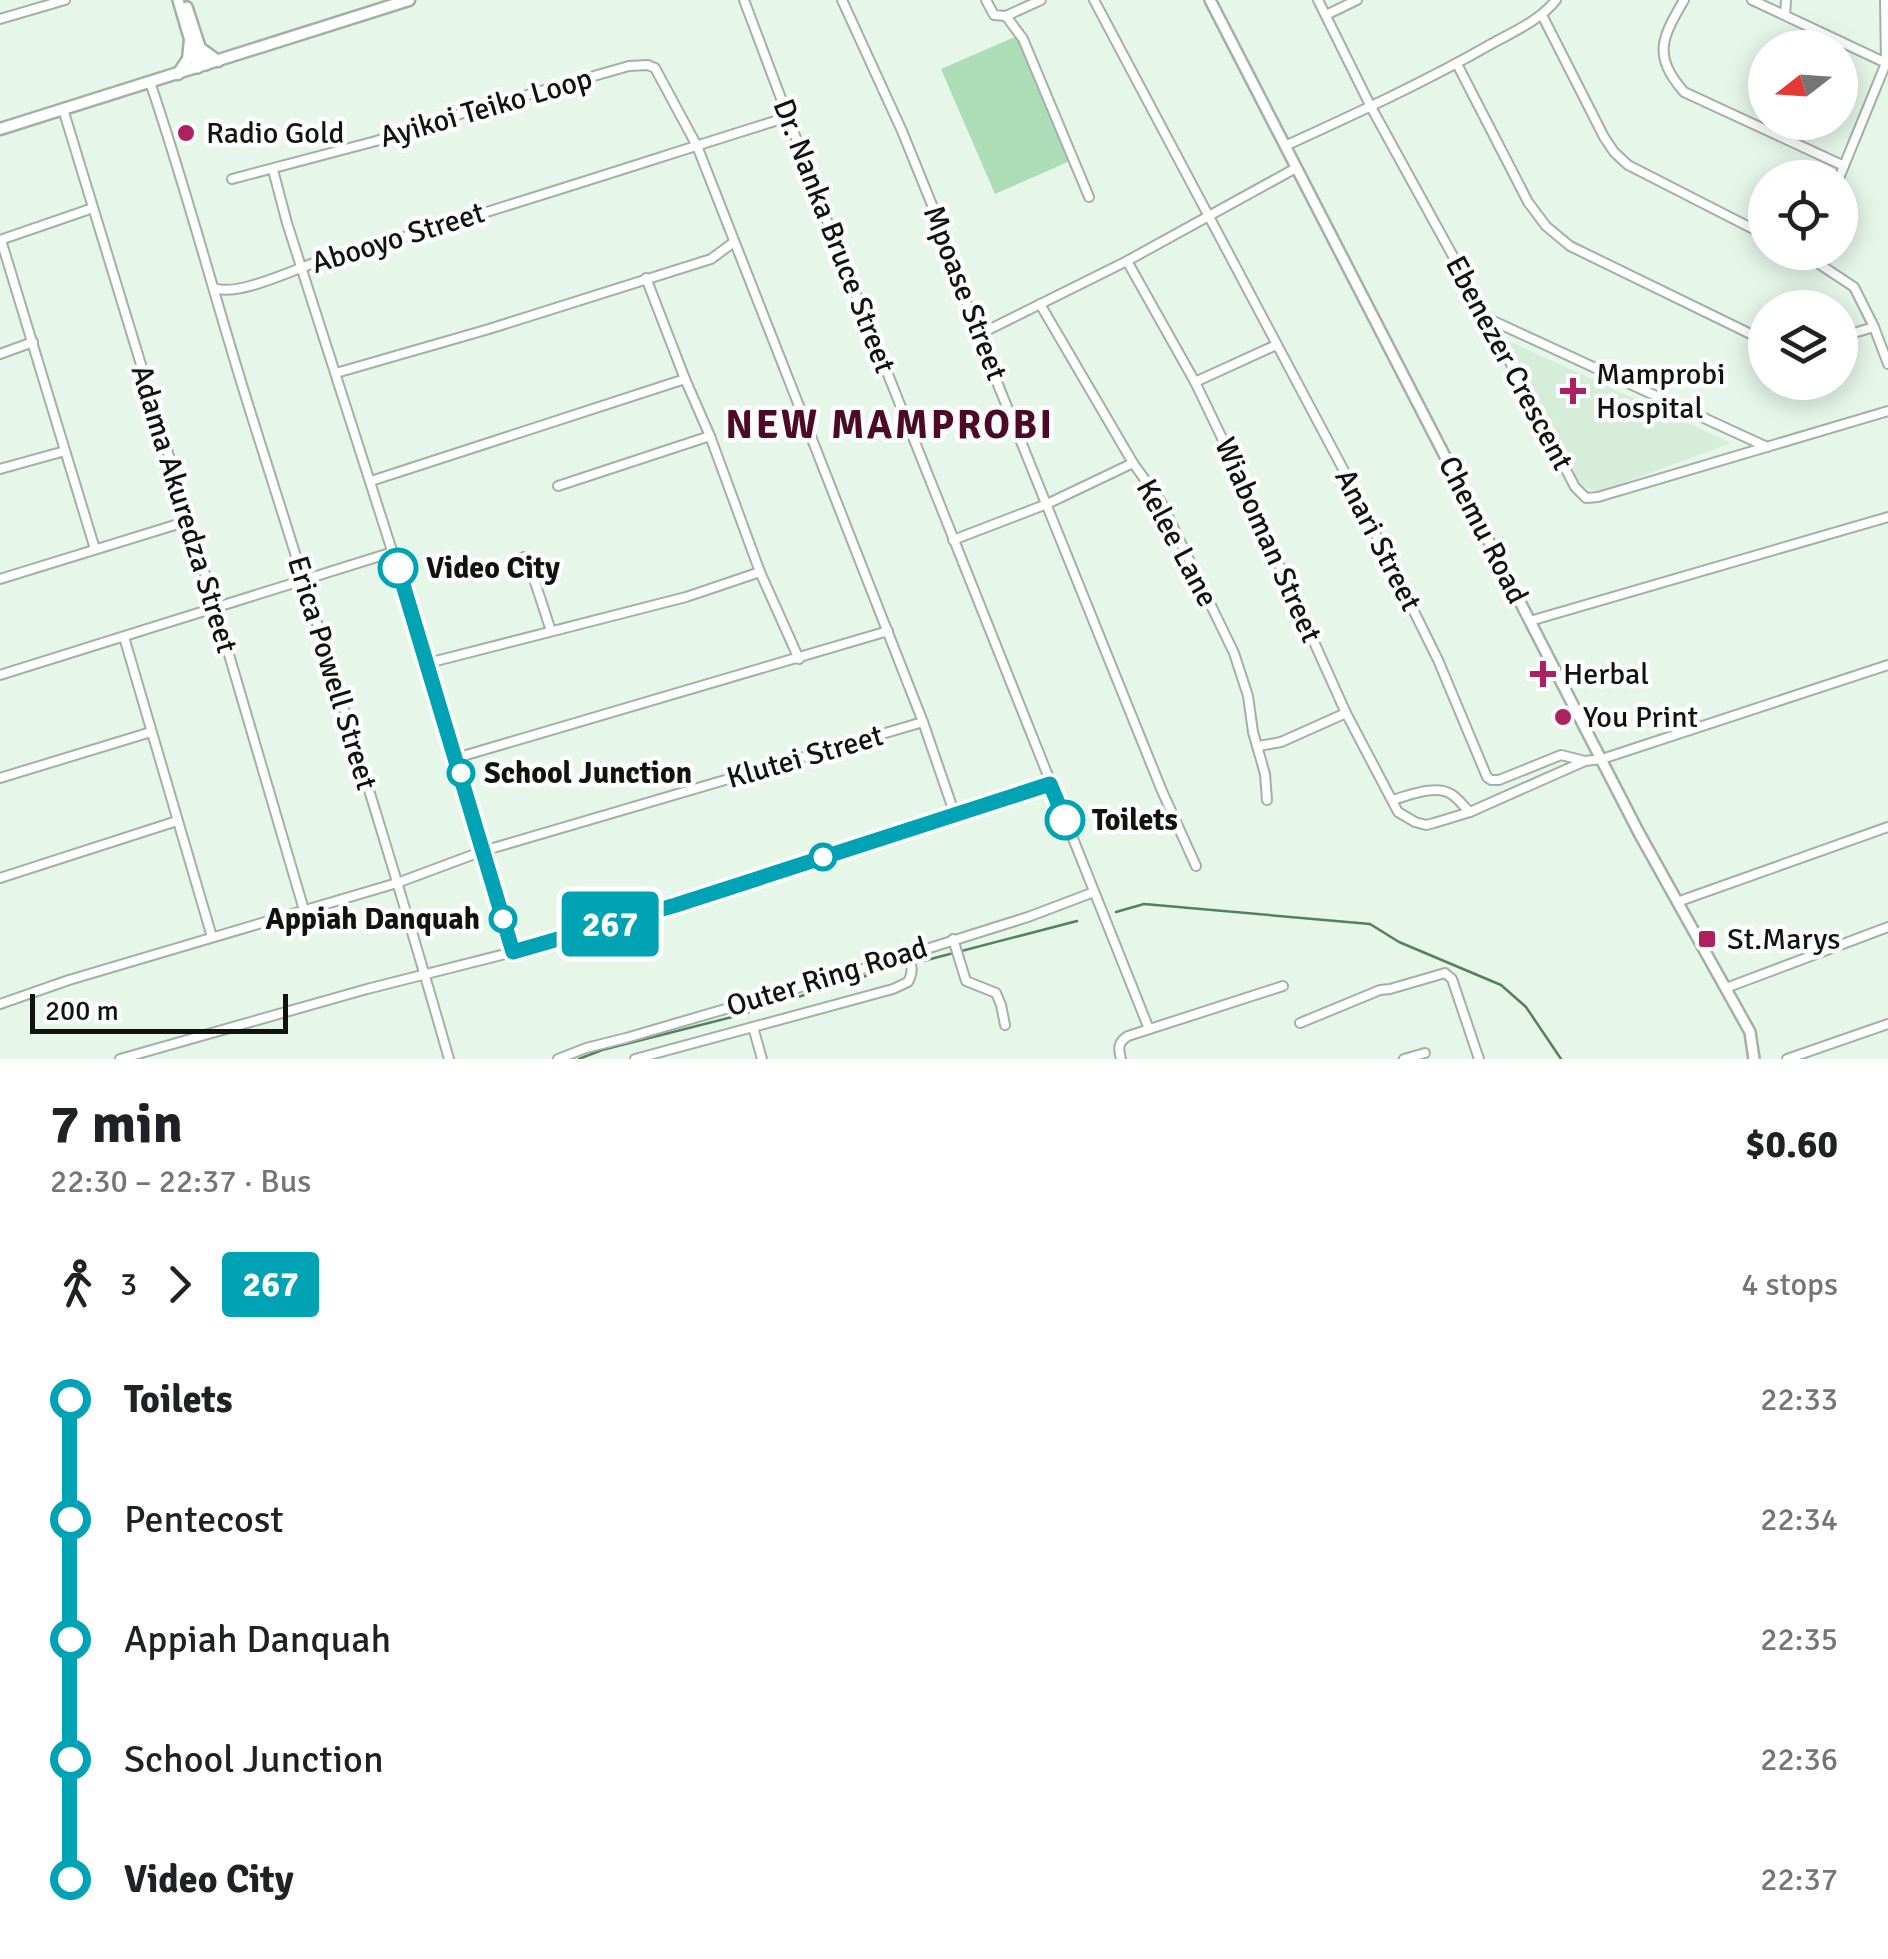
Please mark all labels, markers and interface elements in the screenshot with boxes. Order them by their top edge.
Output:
north arrow [1748,30,1858,140]
map controls [1748,30,1858,400]
street label: Ayikoi Teiko Loop [376,60,596,156]
street label: Dr. Nanka Bruce Street [765,94,903,378]
place label: Radio Gold [206,115,344,152]
marker: Radio Gold [175,122,197,144]
button: locate [1748,160,1858,270]
street label: Abooyo Street [307,194,489,282]
street label: Mpoase Street [915,201,1015,385]
street label: Ebenezer Crescent [1437,249,1581,477]
button: layers [1748,290,1858,400]
place label: Mamprobi Hospital [1596,356,1725,427]
street label: Adama Akuredza Street [123,361,245,657]
marker: Mamprobi Hospital [1560,378,1586,404]
district label: NEW MAMPROBI [725,400,1055,450]
street label: Wiaboman Street [1206,432,1330,648]
street label: Chemu Road [1430,450,1536,610]
street label: Anari Street [1326,463,1430,617]
street label: Kelee Lane [1128,473,1226,613]
marker: Video City [379,549,417,587]
place label: Video City [426,550,560,587]
street label: Erica Powell Street [279,552,385,794]
place label: Herbal [1563,656,1649,693]
marker: Herbal [1532,663,1554,685]
place label: You Print [1583,699,1698,736]
marker: You Print [1552,706,1574,728]
street label: Klutei Street [723,717,887,797]
place label: School Junction [484,755,692,792]
marker: School Junction [448,760,474,786]
marker: Toilets [1046,801,1084,839]
place label: Toilets [1092,802,1178,839]
unlabelled marker [810,844,836,870]
line badge: 267 [552,892,668,956]
place label: Appiah Danquah [266,901,480,938]
text: 267 [582,903,638,946]
marker: Appiah Danquah [490,906,516,932]
place label: St.Marys [1727,921,1840,958]
marker: St.Marys [1696,928,1718,950]
street label: Outer Ring Road [722,929,932,1025]
scale bar [30,989,288,1034]
text: 200 m [45,994,119,1028]
text: 7 min [50,1090,183,1158]
text: $0.60 [1745,1121,1838,1168]
text: 22:30 – 22:37 · Bus [50,1162,311,1201]
icon: walk [50,1257,105,1312]
icon: forward [152,1257,207,1312]
text: 267 [242,1263,299,1306]
text: 3 [120,1265,137,1304]
text: 4 stops [1741,1265,1838,1304]
text: Toilets [124,1376,233,1423]
text: 22:33 [1760,1380,1838,1419]
text: Pentecost [124,1496,284,1543]
text: 22:34 [1760,1500,1838,1539]
text: Appiah Danquah [124,1616,391,1663]
text: 22:35 [1760,1620,1838,1659]
text: School Junction [124,1736,384,1783]
text: 22:36 [1760,1740,1838,1779]
text: Video City [124,1856,294,1903]
text: 22:37 [1760,1860,1838,1899]

